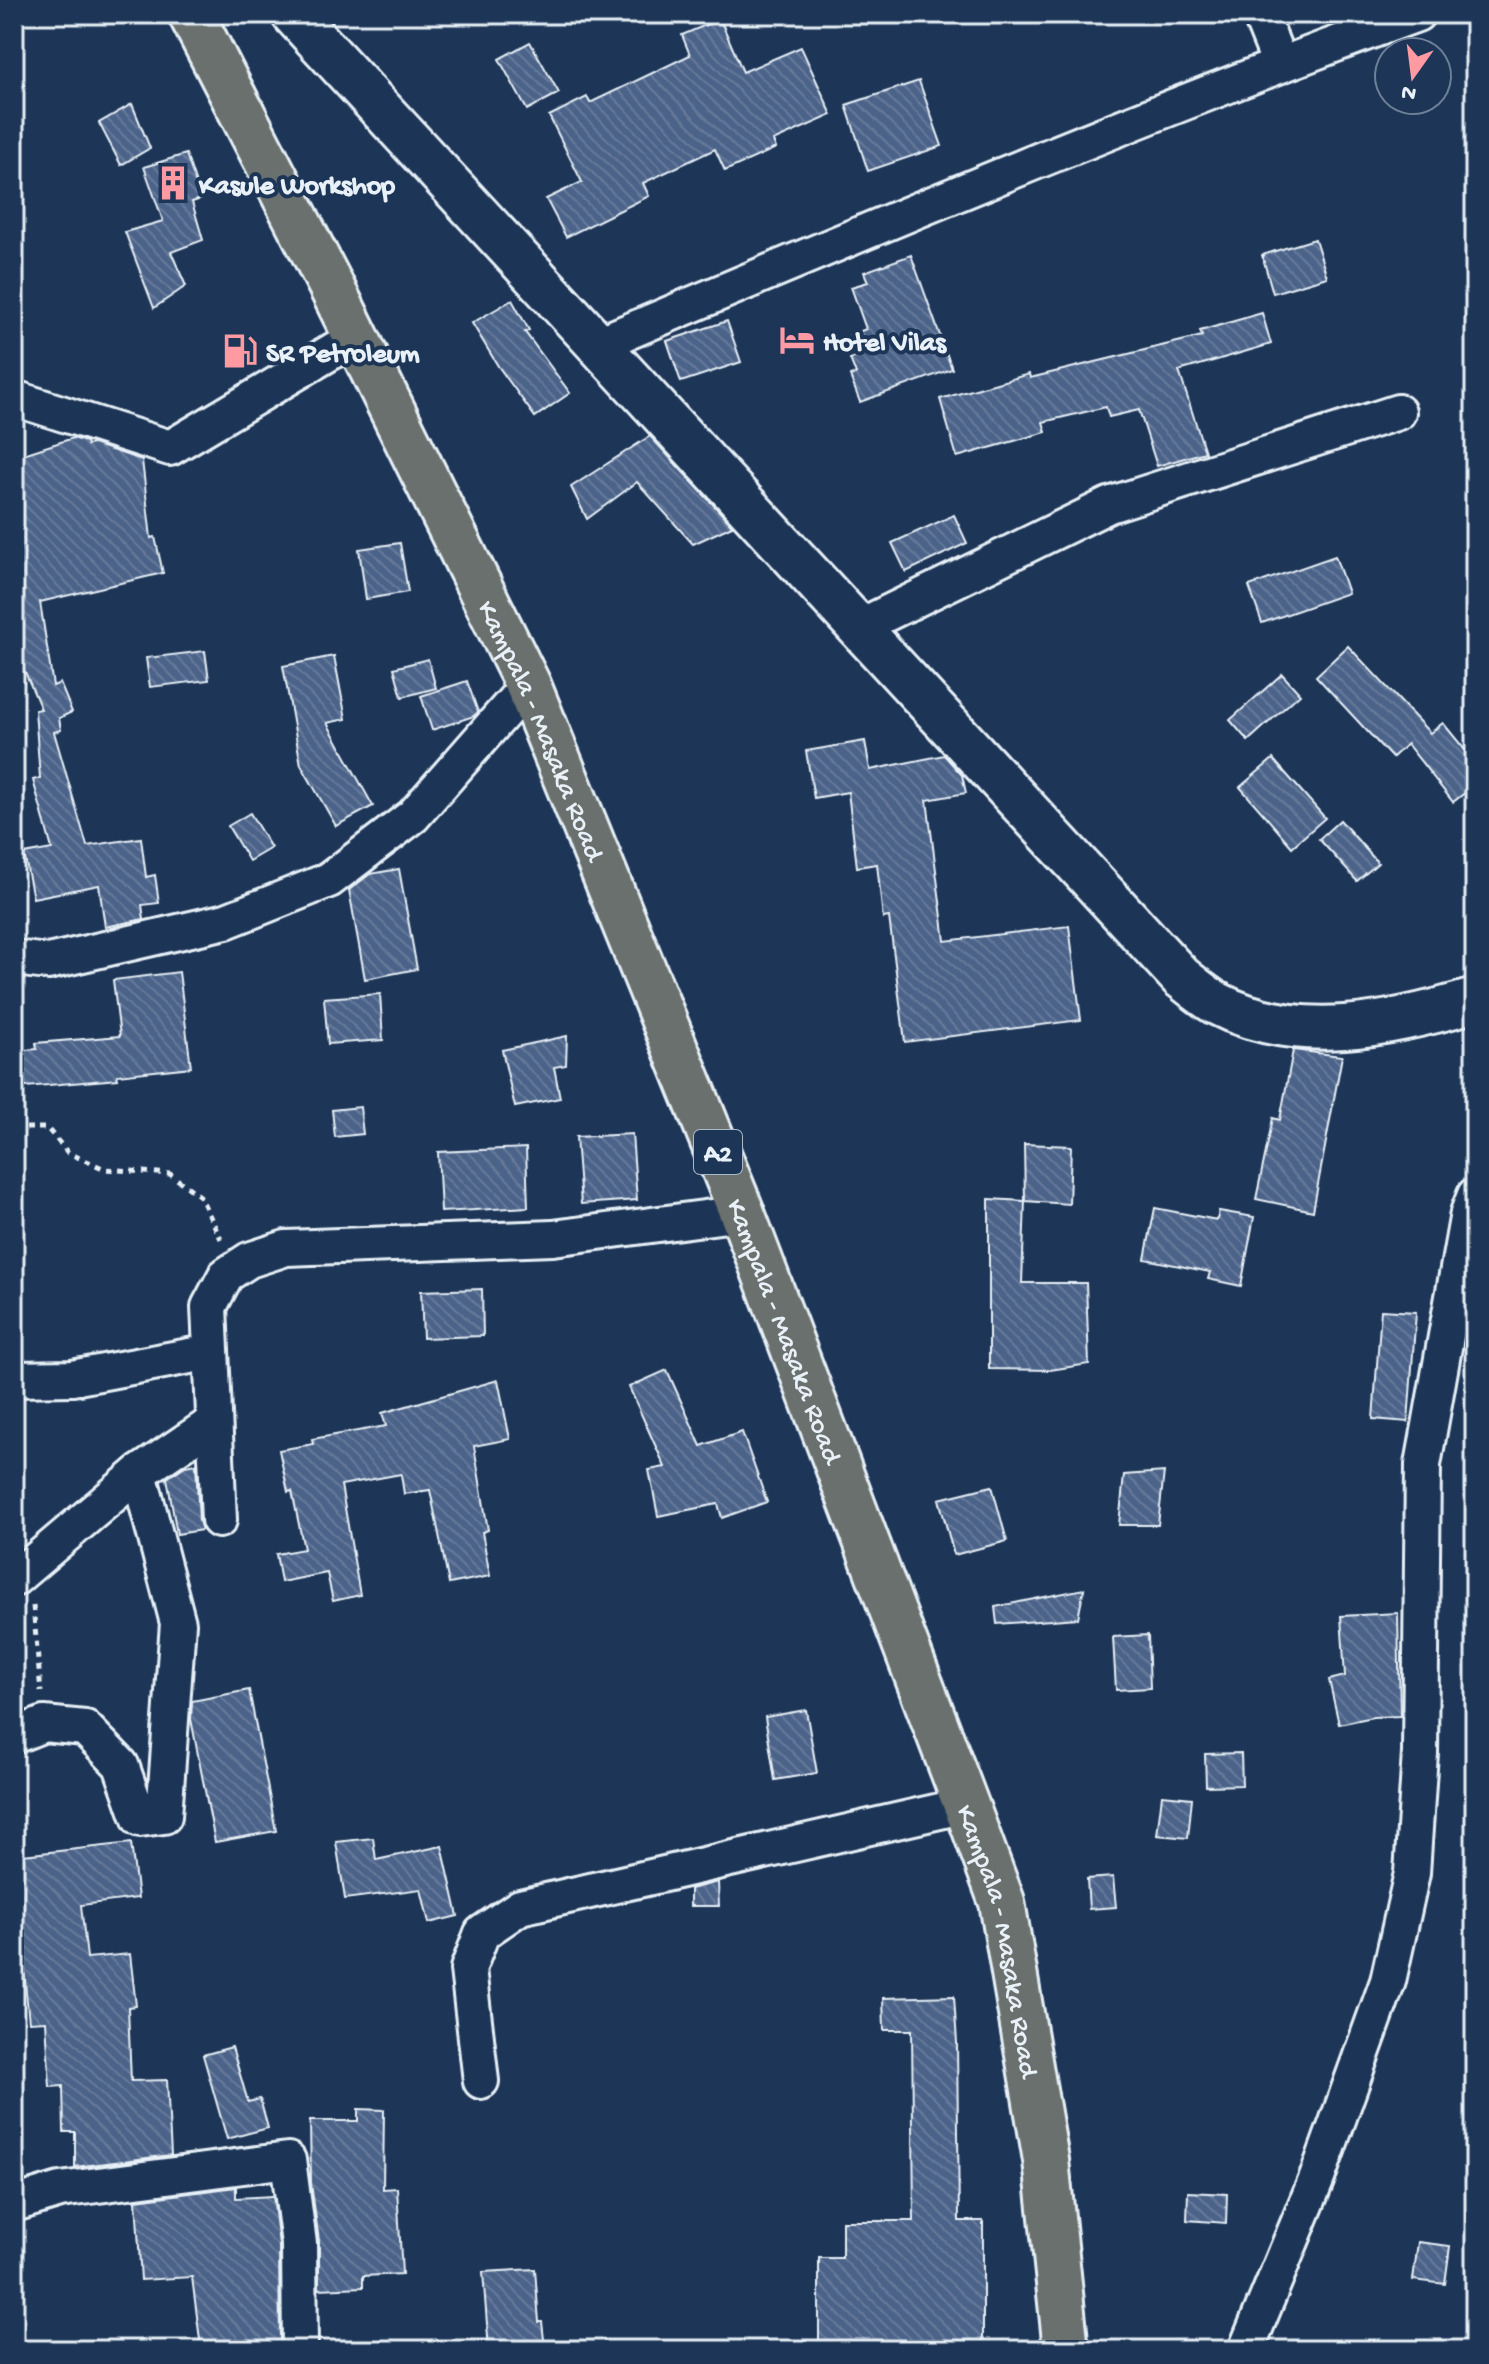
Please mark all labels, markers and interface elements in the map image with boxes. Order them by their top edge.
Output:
north arrow [1373,36,1453,116]
text: N [1399,77,1419,106]
building icon: Kasule Workshop [154,164,192,202]
place label: Kasule Workshop [198,171,395,204]
hotel icon: Hotel Vilas [778,321,816,359]
place label: Hotel Vilas [823,328,948,361]
fuel station icon: SR Petroleum [221,332,259,370]
place label: SR Petroleum [266,339,420,372]
street label: Kampala - Masaka Road [468,596,611,869]
road number: A2 [694,1130,742,1174]
street label: Kampala - Masaka Road [717,1195,848,1471]
street label: Kampala - Masaka Road [946,1801,1044,2083]

